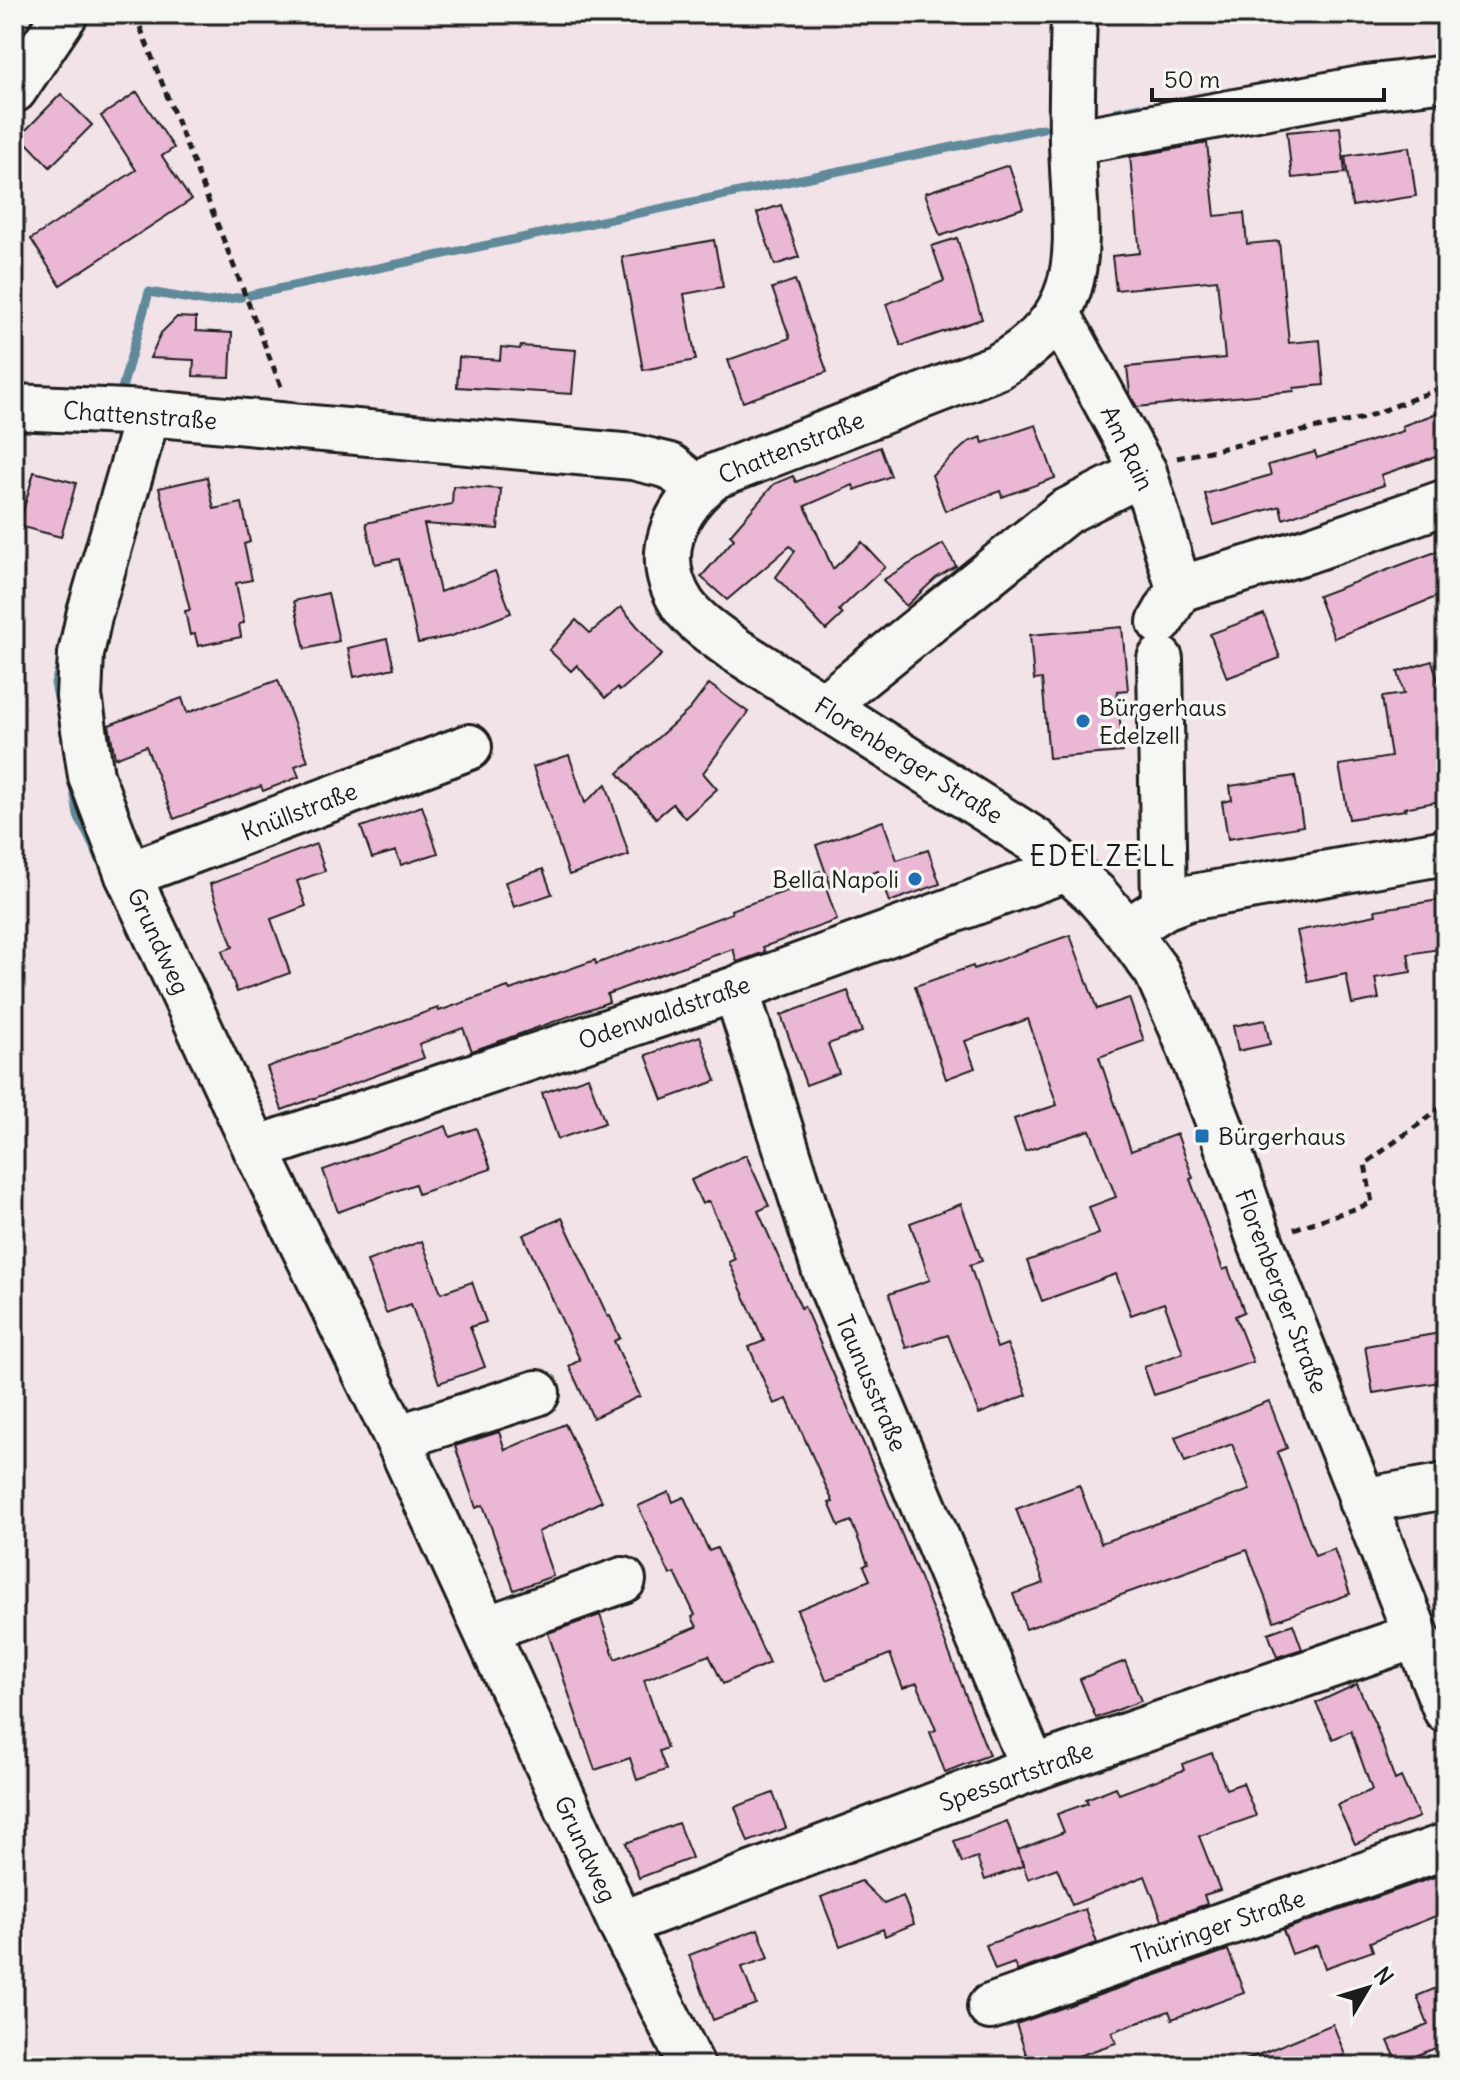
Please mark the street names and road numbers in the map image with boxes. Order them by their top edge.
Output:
street label: Chattenstraße [62,395,218,435]
street label: Am Rain [1095,401,1161,495]
street label: Chattenstraße [714,404,868,490]
street label: Florenberger Straße [809,690,1009,830]
street label: Knüllstraße [237,775,361,847]
street label: Grundweg [121,883,197,999]
street label: Odenwaldstraße [574,969,754,1055]
street label: Florenberger Straße [1229,1185,1335,1397]
street label: Taunusstraße [830,1310,914,1456]
street label: Spessartstraße [935,1734,1097,1818]
street label: Grundweg [548,1791,624,1907]
street label: Thüringer Straße [1127,1882,1309,1970]

